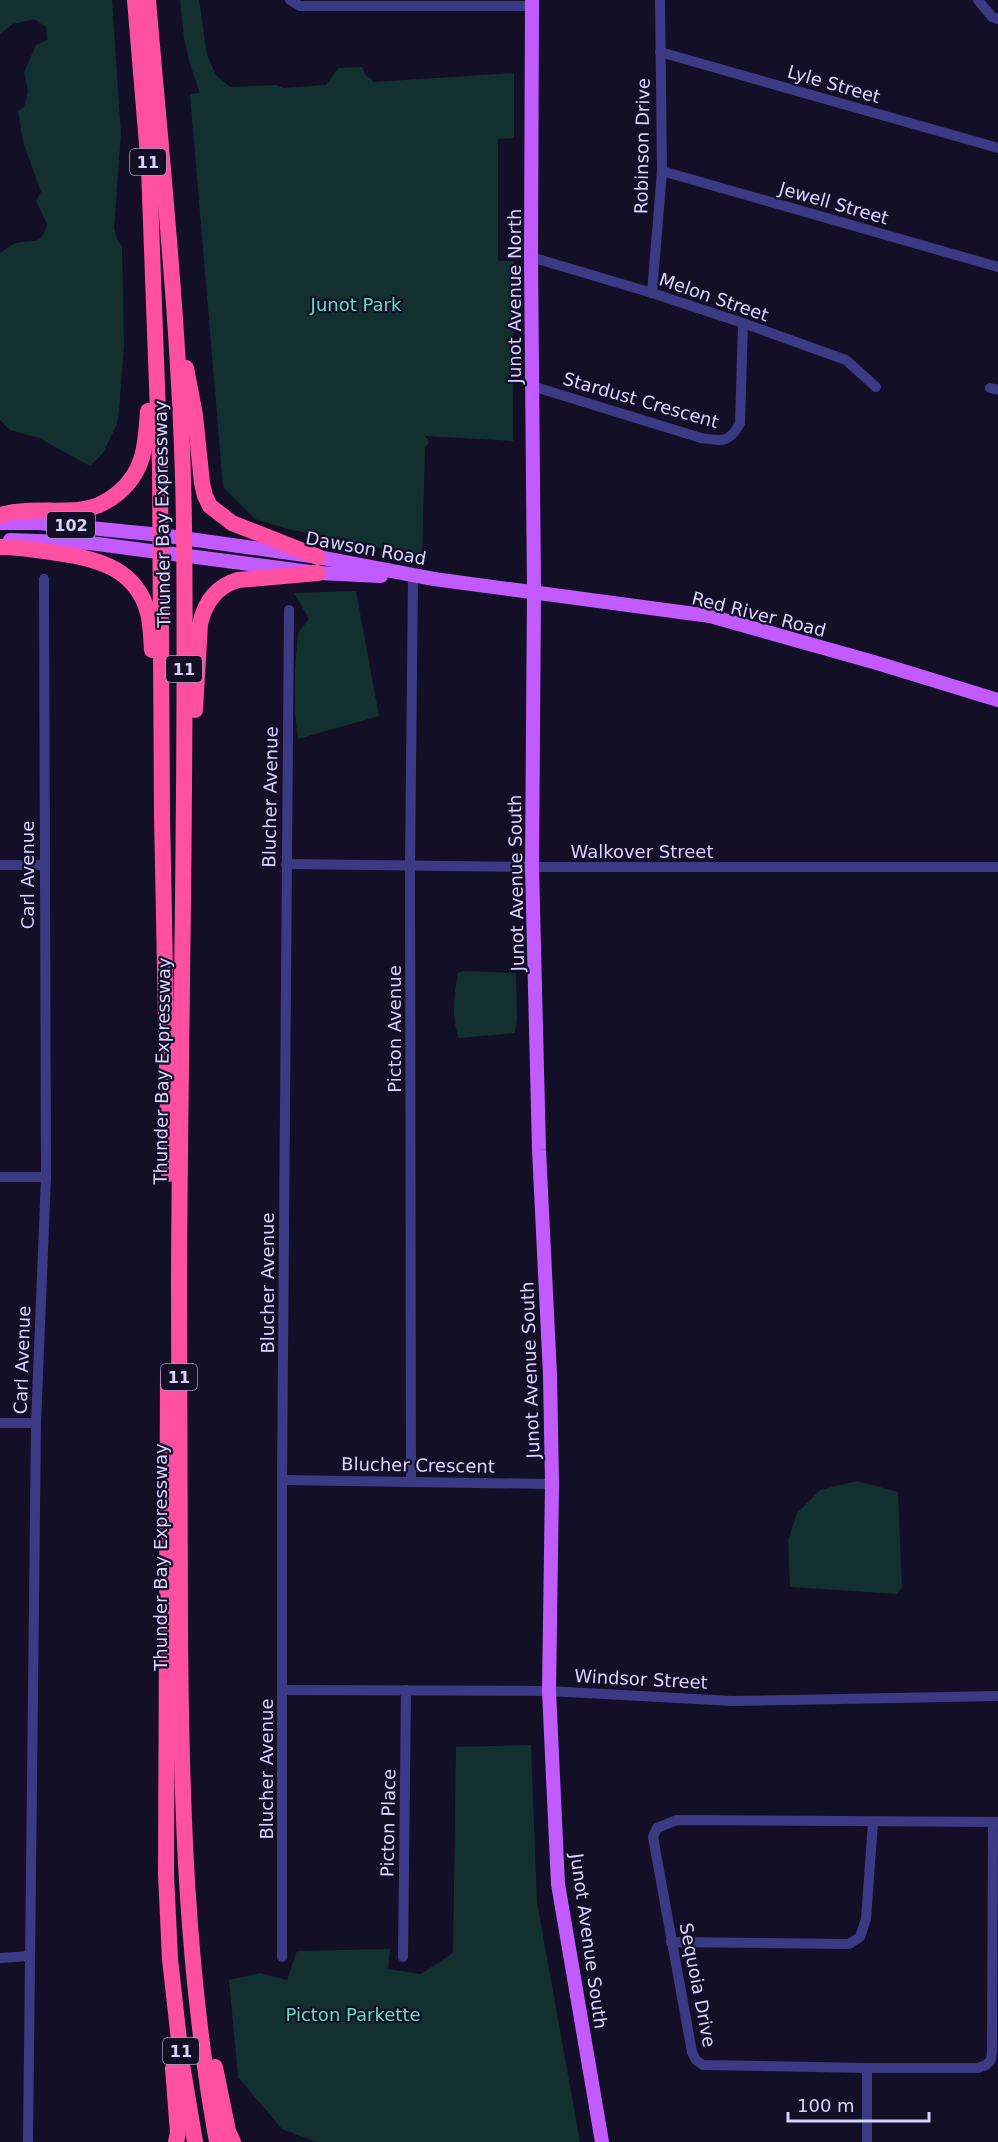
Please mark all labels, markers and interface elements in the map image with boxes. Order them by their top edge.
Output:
street label: Lyle Street [785,61,883,107]
street label: Robinson Drive [630,78,654,214]
road number: 11 [130,149,166,175]
street label: Jewell Street [776,177,891,229]
street label: Junot Avenue North [504,209,525,384]
street label: Melon Street [656,268,772,326]
park label: Junot Park [310,294,402,315]
street label: Stardust Crescent [561,368,721,432]
street label: Thunder Bay Expressway [150,400,174,629]
road number: 102 [47,512,95,538]
street label: Dawson Road [304,527,428,569]
street label: Red River Road [690,587,828,641]
road number: 11 [166,656,202,682]
street label: Blucher Avenue [258,726,282,868]
street label: Junot Avenue South [504,794,528,973]
street label: Carl Avenue [17,821,38,929]
street label: Walkover Street [570,841,714,862]
street label: Thunder Bay Expressway [150,957,174,1186]
street label: Picton Avenue [384,965,405,1093]
street label: Blucher Avenue [257,1212,278,1354]
street label: Junot Avenue South [516,1281,544,1460]
street label: Carl Avenue [10,1305,34,1415]
road number: 11 [161,1364,197,1390]
street label: Thunder Bay Expressway [150,1443,171,1672]
street label: Blucher Crescent [341,1453,495,1477]
street label: Windsor Street [574,1665,708,1693]
street label: Blucher Avenue [256,1698,277,1840]
street label: Picton Place [377,1769,399,1877]
street label: Junot Avenue South [566,1851,612,2030]
street label: Sequoia Drive [676,1921,720,2049]
park label: Picton Parkette [285,2004,421,2025]
road number: 11 [163,2038,199,2064]
scale bar [788,2085,929,2123]
text: 100 m [797,2095,855,2116]

